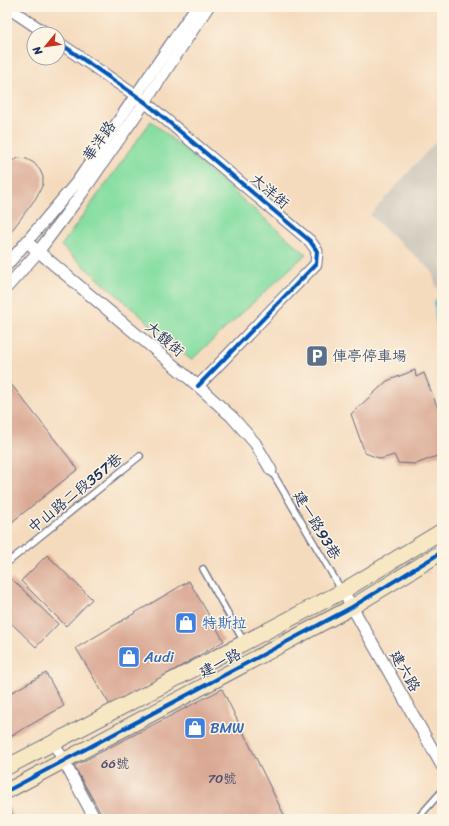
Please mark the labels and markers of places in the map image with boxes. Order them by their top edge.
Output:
parking icon: 俥亭停車場 [304,343,330,369]
place label: 俥亭停車場 [332,343,407,369]
shop icon: 特斯拉 [173,610,199,636]
place label: 特斯拉 [202,610,247,636]
shop icon: Audi [116,644,142,670]
place label: Audi [143,644,175,670]
shop icon: BMW [182,715,208,741]
place label: BMW [210,715,244,741]

